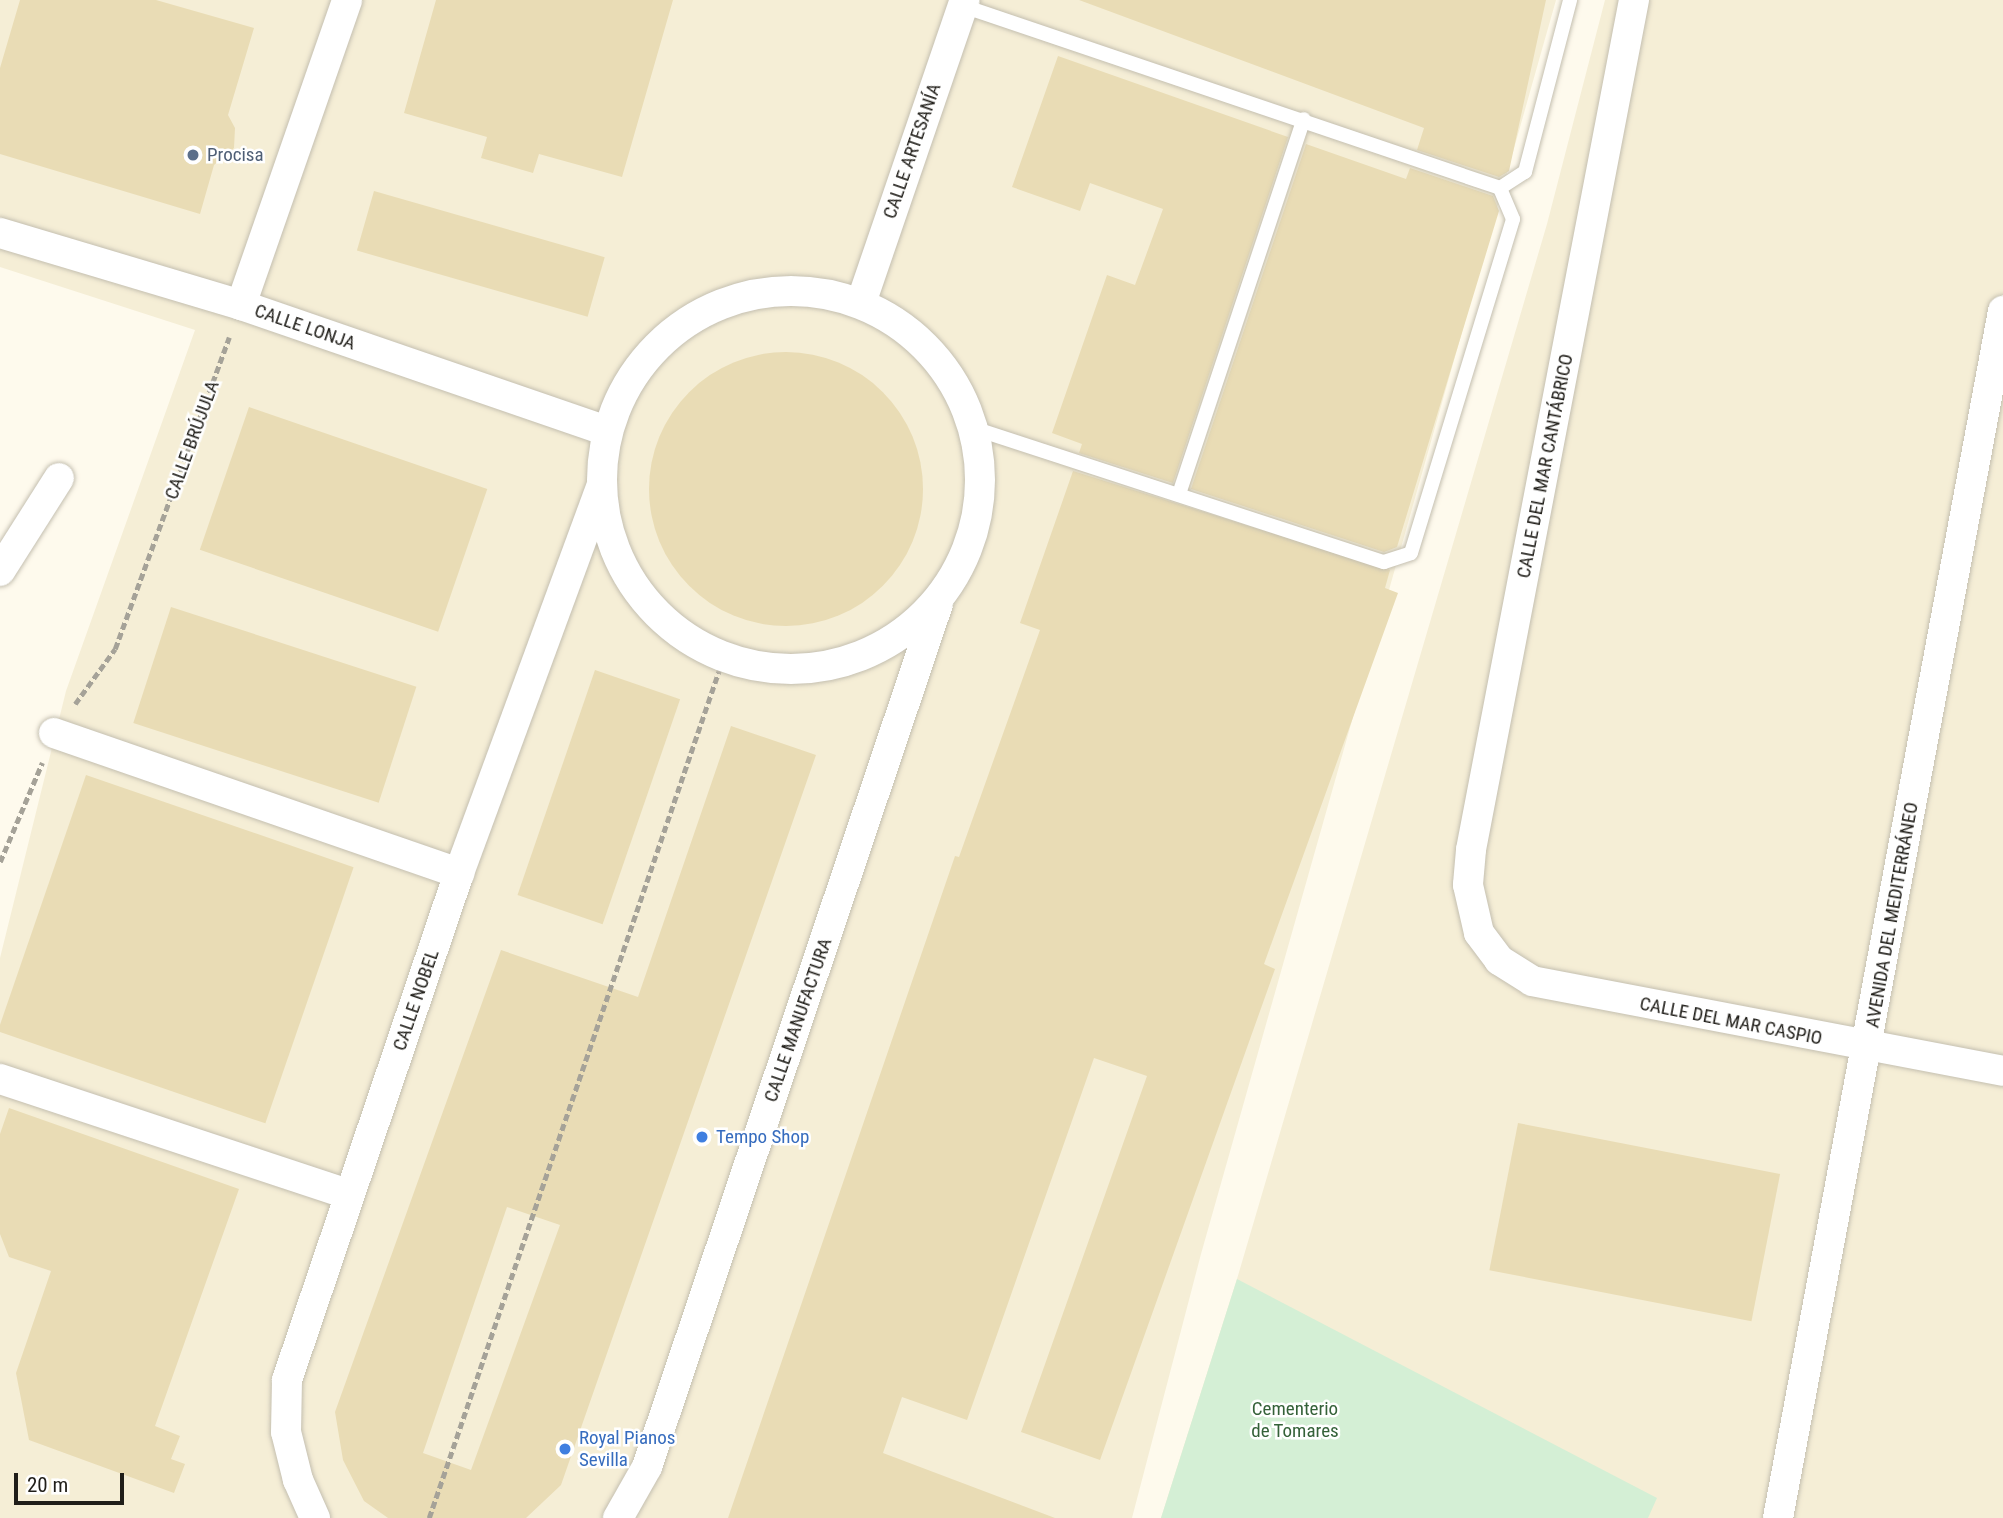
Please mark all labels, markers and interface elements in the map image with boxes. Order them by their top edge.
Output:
street label: CALLE ARTESANÍA [878,80,946,222]
place label: Procisa [207,144,264,166]
marker: Procisa [185,147,201,163]
street label: CALLE LONJA [252,299,358,355]
street label: CALLE DEL MAR CANTÁBRICO [1512,352,1578,580]
street label: CALLE BRÚJULA [160,377,224,503]
street label: AVENIDA DEL MEDITERRÁNEO [1861,800,1923,1030]
street label: CALLE MANUFACTURA [759,935,837,1105]
street label: CALLE NOBEL [388,946,444,1054]
street label: CALLE DEL MAR CASPIO [1638,992,1824,1050]
place label: Tempo Shop [716,1126,809,1148]
marker: Tempo Shop [694,1129,710,1145]
park label: Cementerio de Tomares [1251,1398,1339,1442]
place label: Royal Pianos Sevilla [579,1427,675,1471]
marker: Royal Pianos Sevilla [557,1441,573,1457]
scale bar [18,1458,128,1502]
text: 20 m [27,1473,68,1497]

